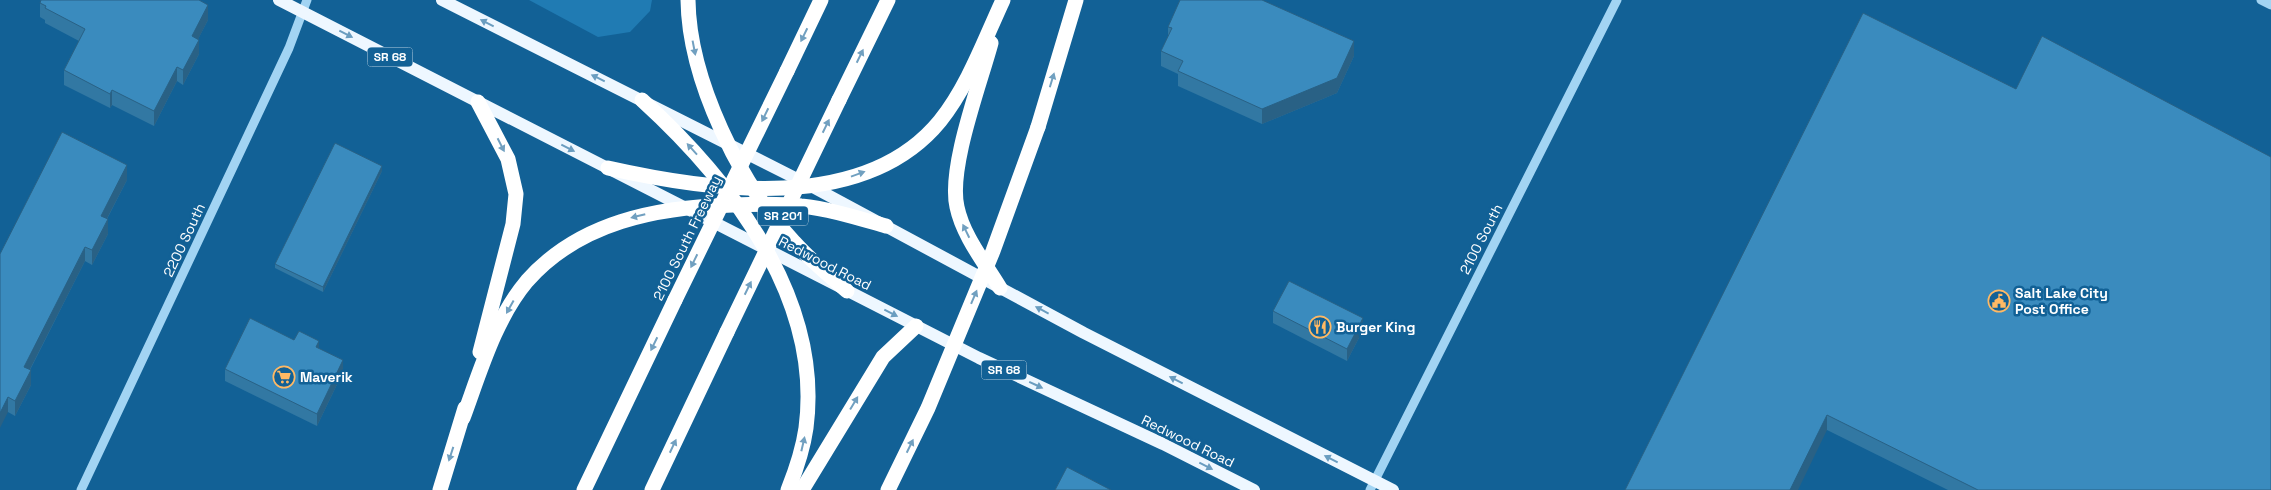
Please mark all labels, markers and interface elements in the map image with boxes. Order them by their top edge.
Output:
one-way arrow [479,19,494,27]
one-way arrow [799,28,807,42]
one-way arrow [338,30,353,38]
one-way arrow [690,41,698,56]
road number: SR 68 [368,48,412,66]
one-way arrow [857,49,865,63]
one-way arrow [1048,72,1056,87]
one-way arrow [591,74,605,82]
one-way arrow [761,107,769,122]
one-way arrow [822,119,830,133]
one-way arrow [497,137,505,152]
one-way arrow [686,143,698,155]
one-way arrow [561,144,575,152]
one-way arrow [851,170,866,177]
street label: 2100 South Freeway [649,173,725,303]
street label: 2200 South [159,200,209,280]
street label: 2100 South [1456,201,1506,277]
road number: SR 201 [758,207,808,226]
one-way arrow [631,212,646,220]
one-way arrow [962,224,970,238]
street label: Redwood Road [776,232,874,294]
one-way arrow [690,253,698,268]
one-way arrow [744,281,752,295]
place label: Salt Lake City Post Office [2015,284,2108,318]
public building icon: Salt Lake City Post Office [1987,289,2011,313]
one-way arrow [971,290,979,304]
one-way arrow [505,300,514,314]
one-way arrow [1035,306,1049,314]
one-way arrow [883,309,898,317]
restaurant icon: Burger King [1308,315,1332,339]
place label: Burger King [1336,318,1415,336]
one-way arrow [649,337,657,351]
road number: SR 68 [982,360,1026,380]
supermarket icon: Maverik [272,365,296,389]
place label: Maverik [300,368,353,386]
one-way arrow [1169,376,1183,384]
one-way arrow [1029,382,1043,390]
one-way arrow [849,397,858,410]
street label: Redwood Road [1138,411,1238,471]
one-way arrow [799,436,807,451]
one-way arrow [669,439,677,453]
one-way arrow [906,439,914,453]
one-way arrow [447,446,454,461]
one-way arrow [1324,455,1339,463]
one-way arrow [1199,462,1213,470]

